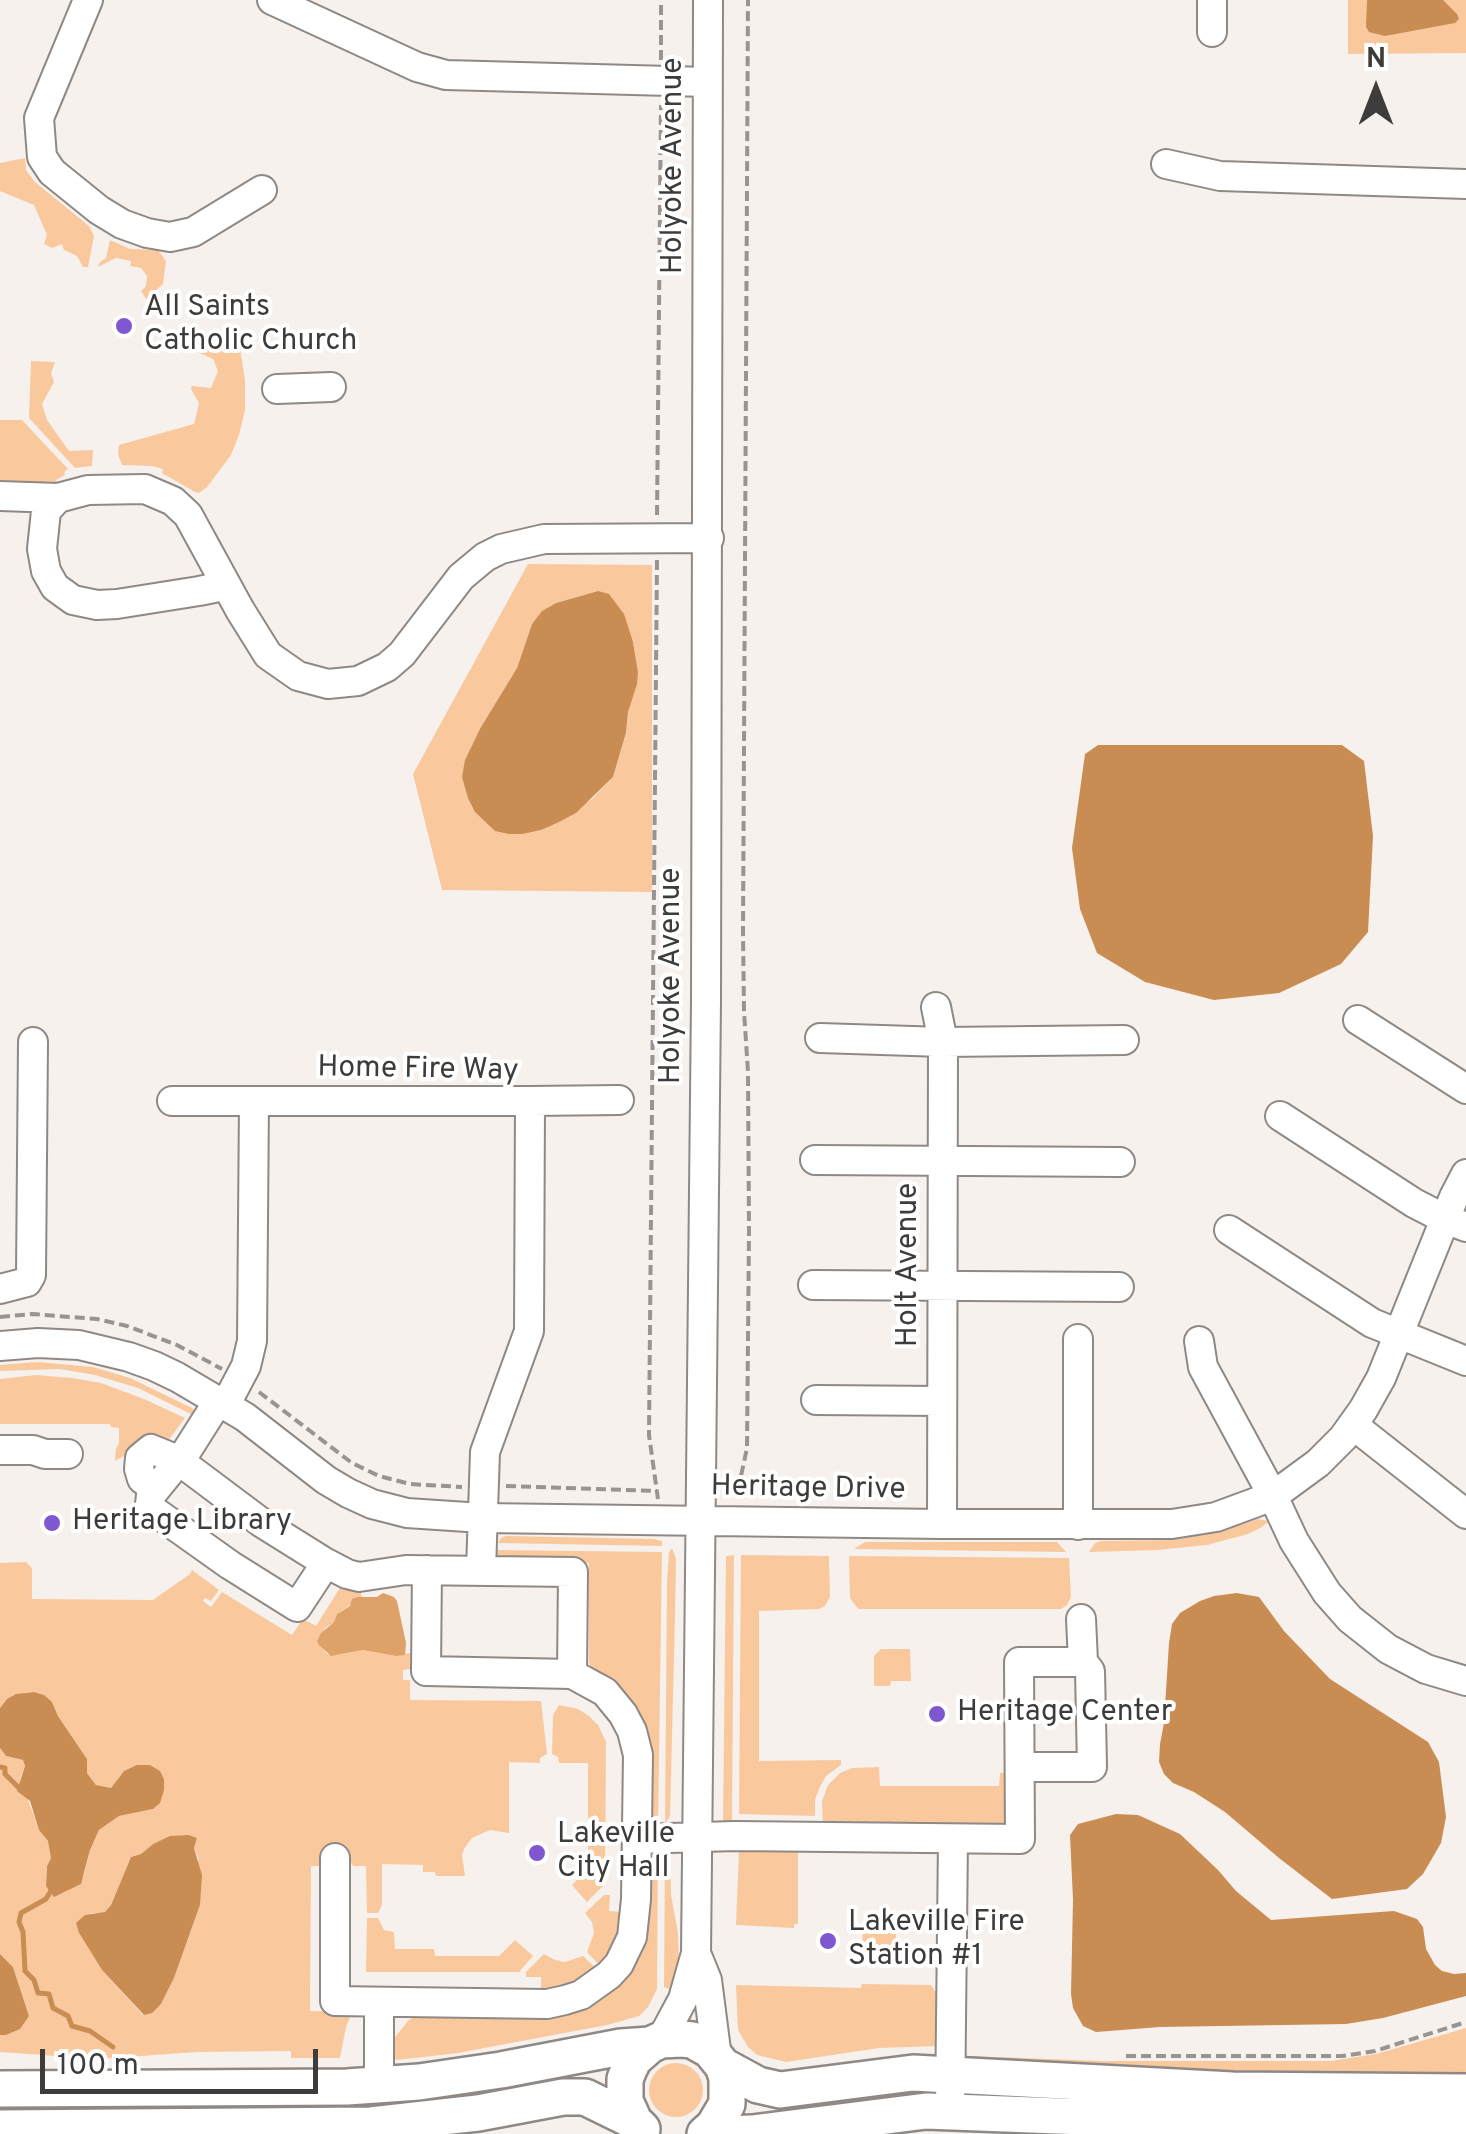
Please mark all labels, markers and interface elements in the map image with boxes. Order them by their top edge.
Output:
north arrow [1326,40,1426,140]
text: N [1366,42,1386,78]
street label: Holyoke Avenue [657,58,693,274]
place label: All Saints Catholic Church [144,291,357,362]
marker: All Saints Catholic Church [113,315,135,337]
street label: Holyoke Avenue [655,868,691,1084]
street label: Home Fire Way [317,1051,519,1091]
street label: Holt Avenue [892,1183,928,1347]
street label: Heritage Drive [710,1470,906,1510]
place label: Heritage Library [72,1505,292,1541]
marker: Heritage Library [41,1512,63,1534]
place label: Heritage Center [957,1696,1172,1732]
marker: Heritage Center [926,1703,948,1725]
place label: Lakeville City Hall [557,1818,675,1888]
marker: Lakeville City Hall [526,1842,548,1864]
place label: Lakeville Fire Station #1 [848,1906,1025,1976]
marker: Lakeville Fire Station #1 [817,1930,839,1952]
scale bar [45,2029,322,2091]
text: 100 m [57,2048,139,2085]

